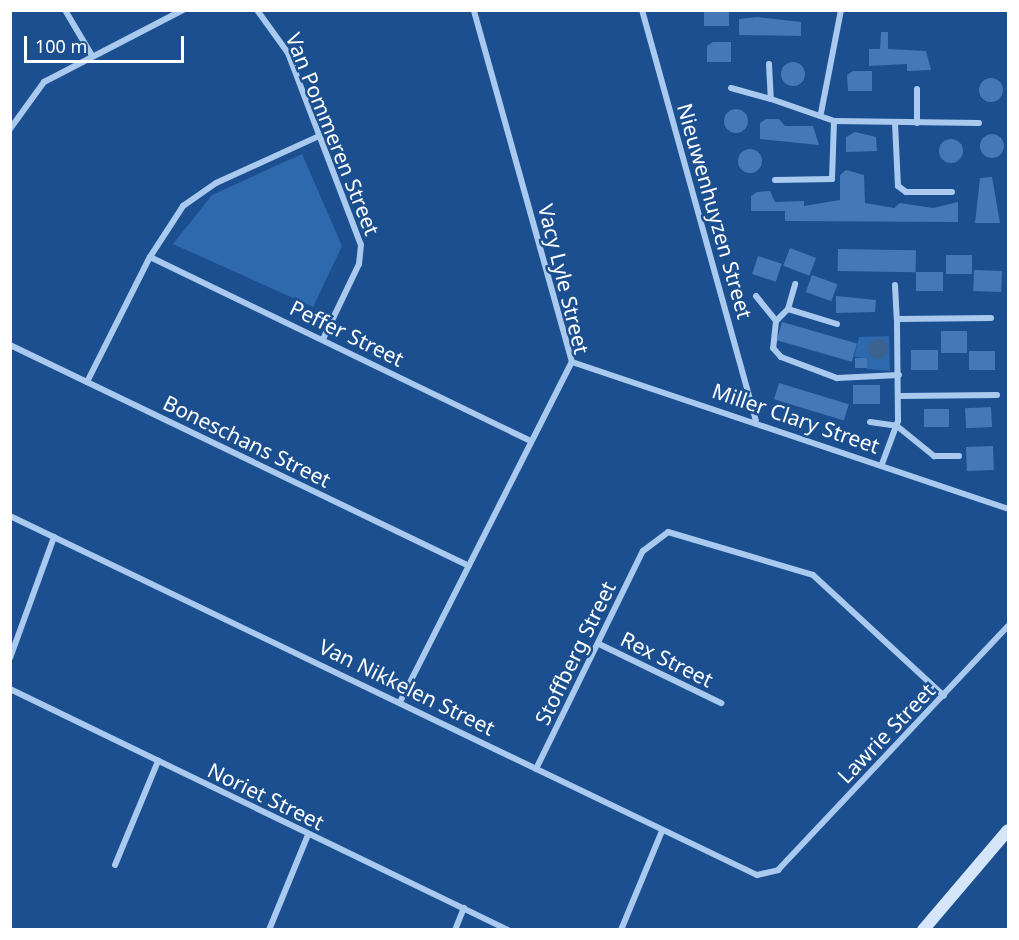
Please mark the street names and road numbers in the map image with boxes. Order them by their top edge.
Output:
street label: Van Pommeren Street [281,29,385,239]
street label: Nieuwenhuyzen Street [672,100,758,322]
street label: Vacy Lyle Street [533,202,595,356]
street label: Peffer Street [286,295,408,371]
street label: Miller Clary Street [709,378,883,458]
street label: Boneschans Street [159,390,335,492]
street label: Stoffberg Street [529,577,621,729]
street label: Rex Street [617,626,717,692]
street label: Van Nikkelen Street [315,634,499,740]
street label: Lawrie Street [832,678,940,788]
street label: Noriet Street [204,757,328,835]

